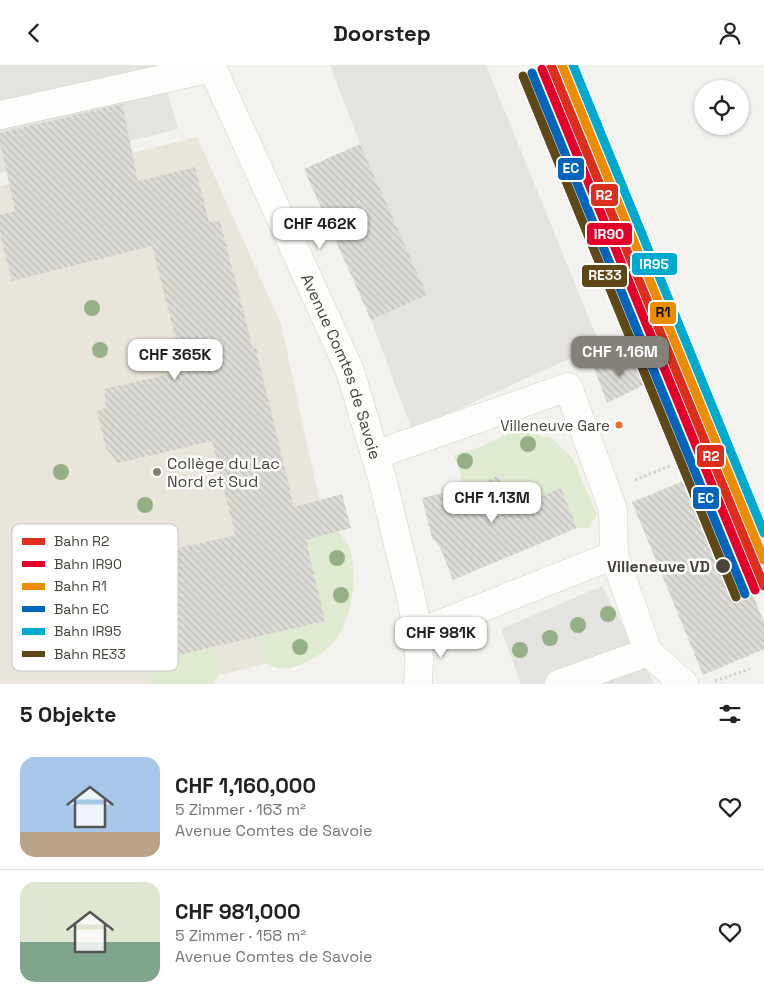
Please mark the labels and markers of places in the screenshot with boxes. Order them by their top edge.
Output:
pin: CHF 462K [268,207,372,250]
pin: CHF 1.16M [563,335,677,378]
pin: CHF 365K [123,339,227,381]
place label: Villeneuve Gare [500,416,610,435]
marker: Villeneuve Gare [614,420,624,430]
place label: Collège du Lac Nord et Sud [167,453,280,492]
marker: Collège du Lac Nord et Sud [151,466,163,478]
pin: CHF 1.13M [435,481,549,524]
place label: Villeneuve VD [607,556,710,577]
marker: Villeneuve VD [714,557,732,575]
pin: CHF 981K [389,617,493,659]

